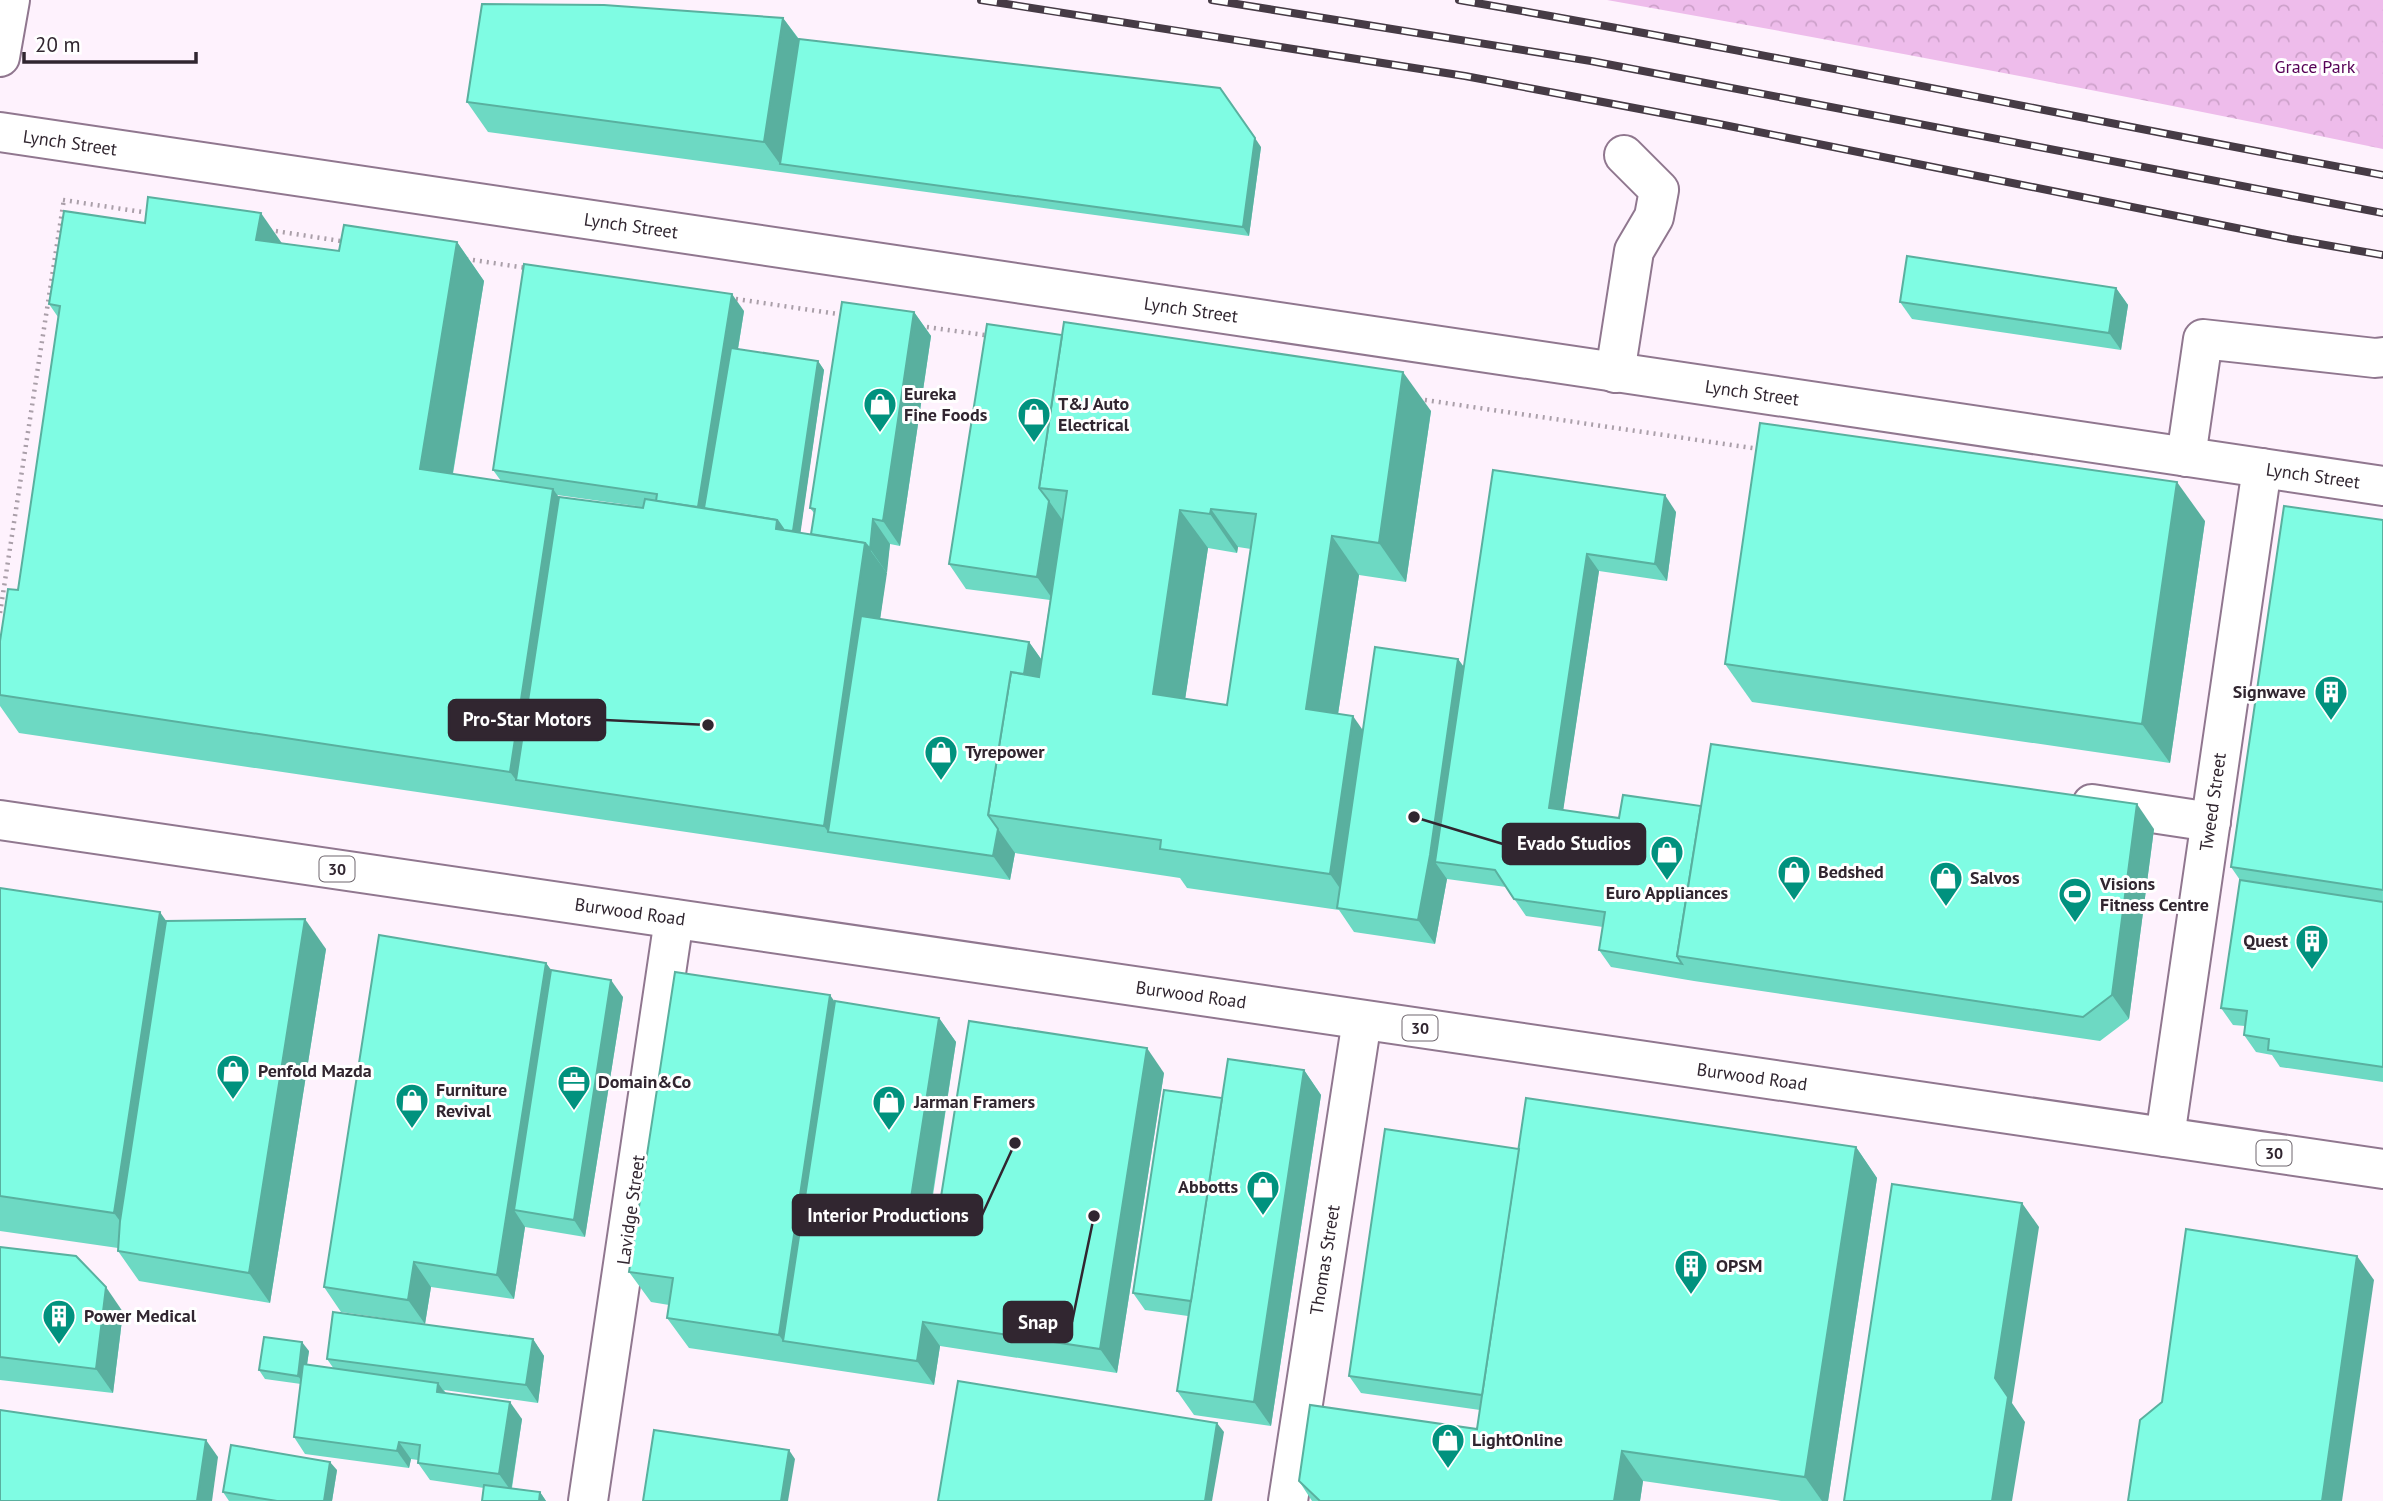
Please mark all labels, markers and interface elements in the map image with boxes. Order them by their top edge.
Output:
scale bar [24,21,196,65]
text: 20 m [35,31,81,58]
park label: Grace Park [2275,55,2356,78]
street label: Lynch Street [22,125,118,160]
street label: Lynch Street [583,208,679,243]
street label: Lynch Street [1143,292,1239,327]
street label: Lynch Street [1704,375,1800,410]
place label: Eureka Fine Foods [904,382,988,426]
shop icon: Eureka Fine Foods [861,385,899,434]
place label: T&J Auto Electrical [1058,392,1130,436]
shop icon: T&J Auto Electrical [1015,395,1053,444]
street label: Lynch Street [2265,458,2361,493]
building icon: Signwave [2312,673,2350,722]
place label: Signwave [2233,680,2306,703]
callout: Pro-Star Motors [449,700,605,740]
text: Pro-Star Motors [463,707,591,731]
shop icon: Tyrepower [922,733,960,782]
place label: Tyrepower [965,740,1045,763]
street label: Tweed Street [2194,751,2231,853]
callout: Evado Studios [1503,824,1645,864]
text: Evado Studios [1517,831,1631,855]
shop icon: Euro Appliances [1648,833,1686,882]
shop icon: Bedshed [1775,853,1813,902]
road number: 30 [320,856,354,882]
shop icon: Salvos [1927,859,1965,908]
place label: Bedshed [1818,860,1884,883]
place label: Salvos [1970,866,2020,889]
place label: Visions Fitness Centre [2099,872,2209,916]
sports icon: Visions Fitness Centre [2056,875,2094,924]
place label: Euro Appliances [1606,881,1729,904]
street label: Burwood Road [573,892,687,931]
building icon: Quest [2293,922,2331,971]
place label: Quest [2243,929,2289,952]
street label: Burwood Road [1134,975,1248,1014]
road number: 30 [1402,1016,1438,1040]
shop icon: Penfold Mazda [214,1052,252,1101]
street label: Burwood Road [1695,1057,1809,1096]
place label: Penfold Mazda [258,1059,372,1082]
office icon: Domain&Co [555,1063,593,1112]
place label: Domain&Co [598,1070,691,1093]
place label: Furniture Revival [436,1078,507,1122]
shop icon: Furniture Revival [393,1081,431,1130]
shop icon: Jarman Framers [870,1083,908,1132]
place label: Jarman Framers [913,1090,1035,1113]
road number: 30 [2256,1140,2292,1166]
street label: Lavidge Street [611,1154,650,1266]
shop icon: Abbotts [1244,1168,1282,1217]
place label: Abbotts [1178,1175,1238,1198]
callout: Interior Productions [793,1195,982,1235]
text: Interior Productions [807,1203,969,1227]
street label: Thomas Street [1304,1203,1345,1317]
building icon: OPSM [1672,1247,1710,1296]
place label: OPSM [1716,1254,1762,1277]
building icon: Power Medical [40,1297,78,1346]
callout: Snap [1004,1302,1072,1342]
place label: Power Medical [84,1304,197,1327]
text: Snap [1018,1310,1058,1334]
shop icon: LightOnline [1429,1421,1467,1470]
place label: LightOnline [1472,1428,1563,1451]

